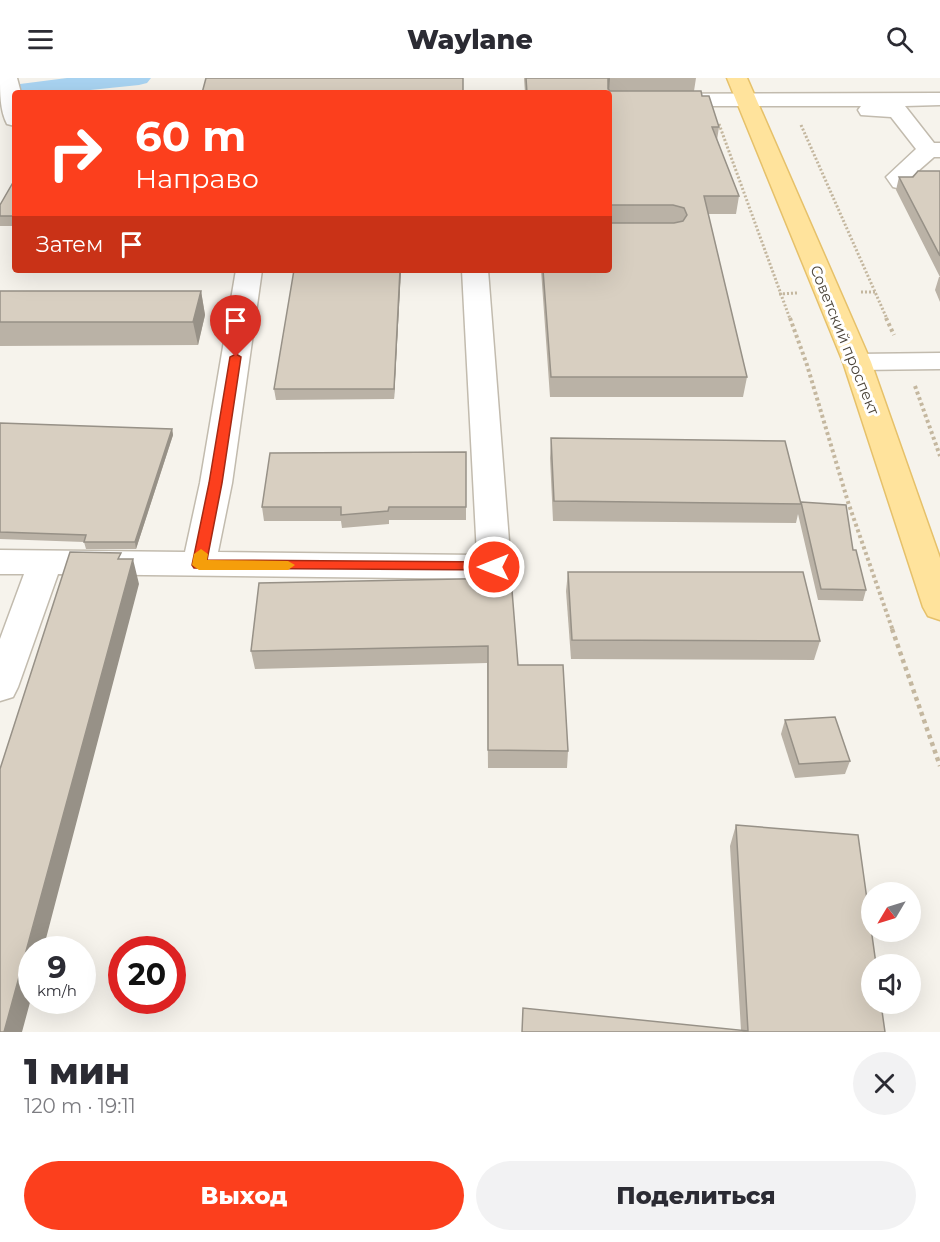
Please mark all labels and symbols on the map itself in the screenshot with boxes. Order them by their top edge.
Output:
street label: Советский проспект [806,262,884,419]
pin [210,295,261,357]
position arrow [462,535,526,599]
north arrow [861,882,921,942]
speed limit sign: 20 [108,936,186,1014]

